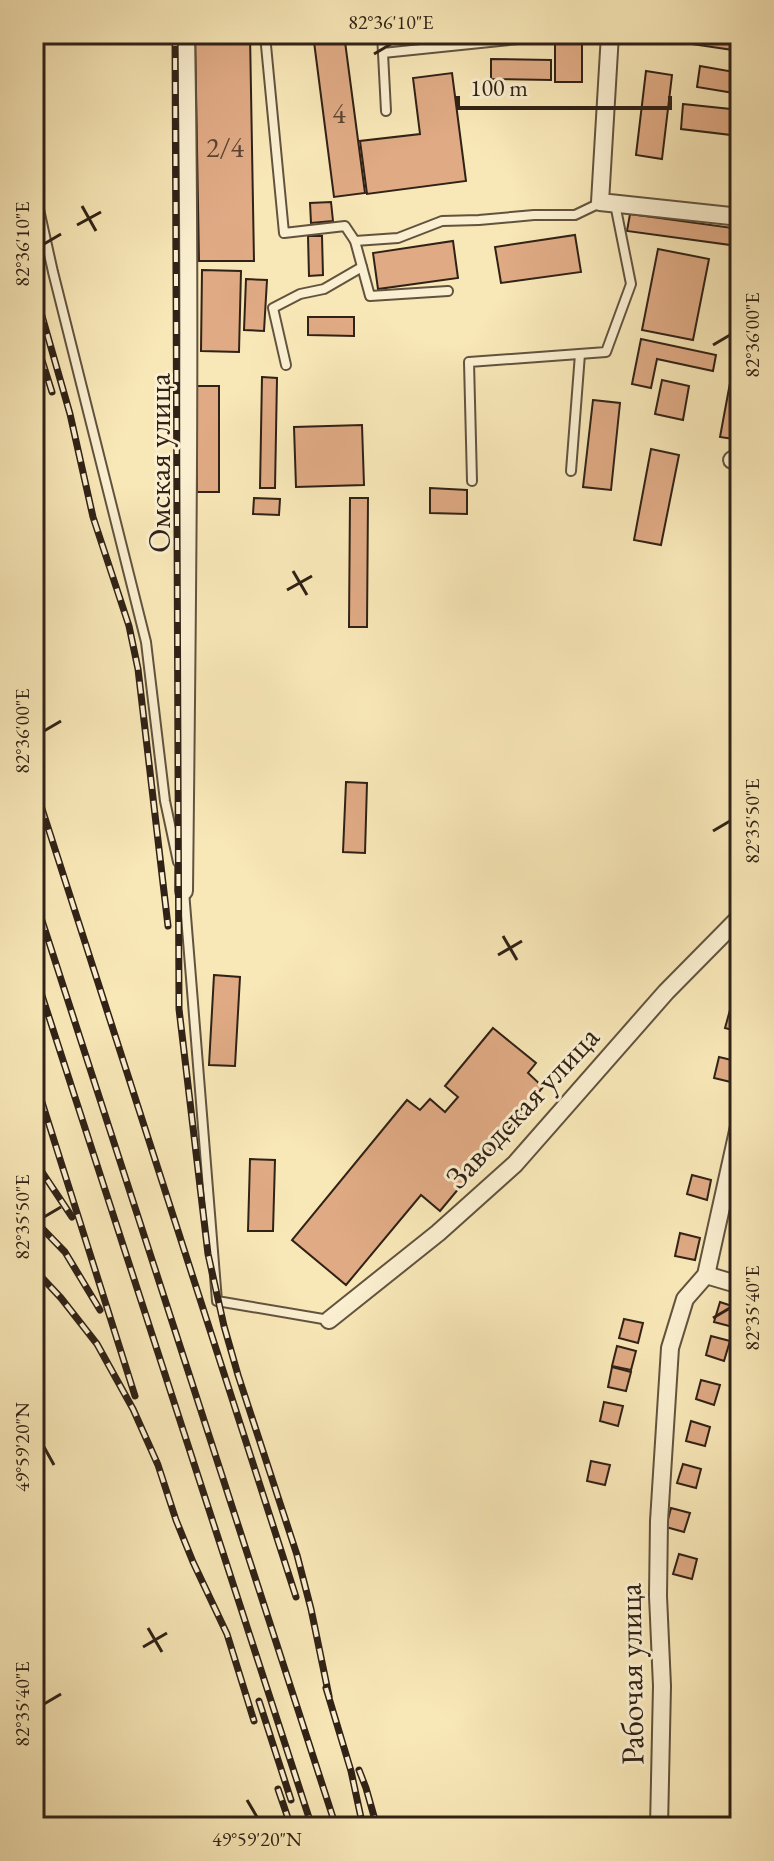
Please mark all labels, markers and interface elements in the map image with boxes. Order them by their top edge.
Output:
text: 82°36'10"E [348,9,434,35]
scale bar [458,60,670,110]
text: 100 m [470,72,528,103]
house number: 4 [332,95,346,131]
house number: 2/4 [206,129,245,165]
text: 82°36'10"E [9,201,35,287]
text: 82°36'00"E [739,292,765,378]
street label: Омская улица [138,373,180,553]
text: 82°36'00"E [9,688,35,774]
text: 82°35'50"E [739,778,765,864]
street label: Заводская улица [436,1017,608,1197]
text: 82°35'50"E [9,1174,35,1260]
text: 82°35'40"E [739,1265,765,1351]
text: 49°59'20"N [9,1402,35,1492]
street label: Рабочая улица [608,1582,654,1765]
text: 82°35'40"E [9,1661,35,1747]
text: 49°59'20"N [212,1826,302,1852]

